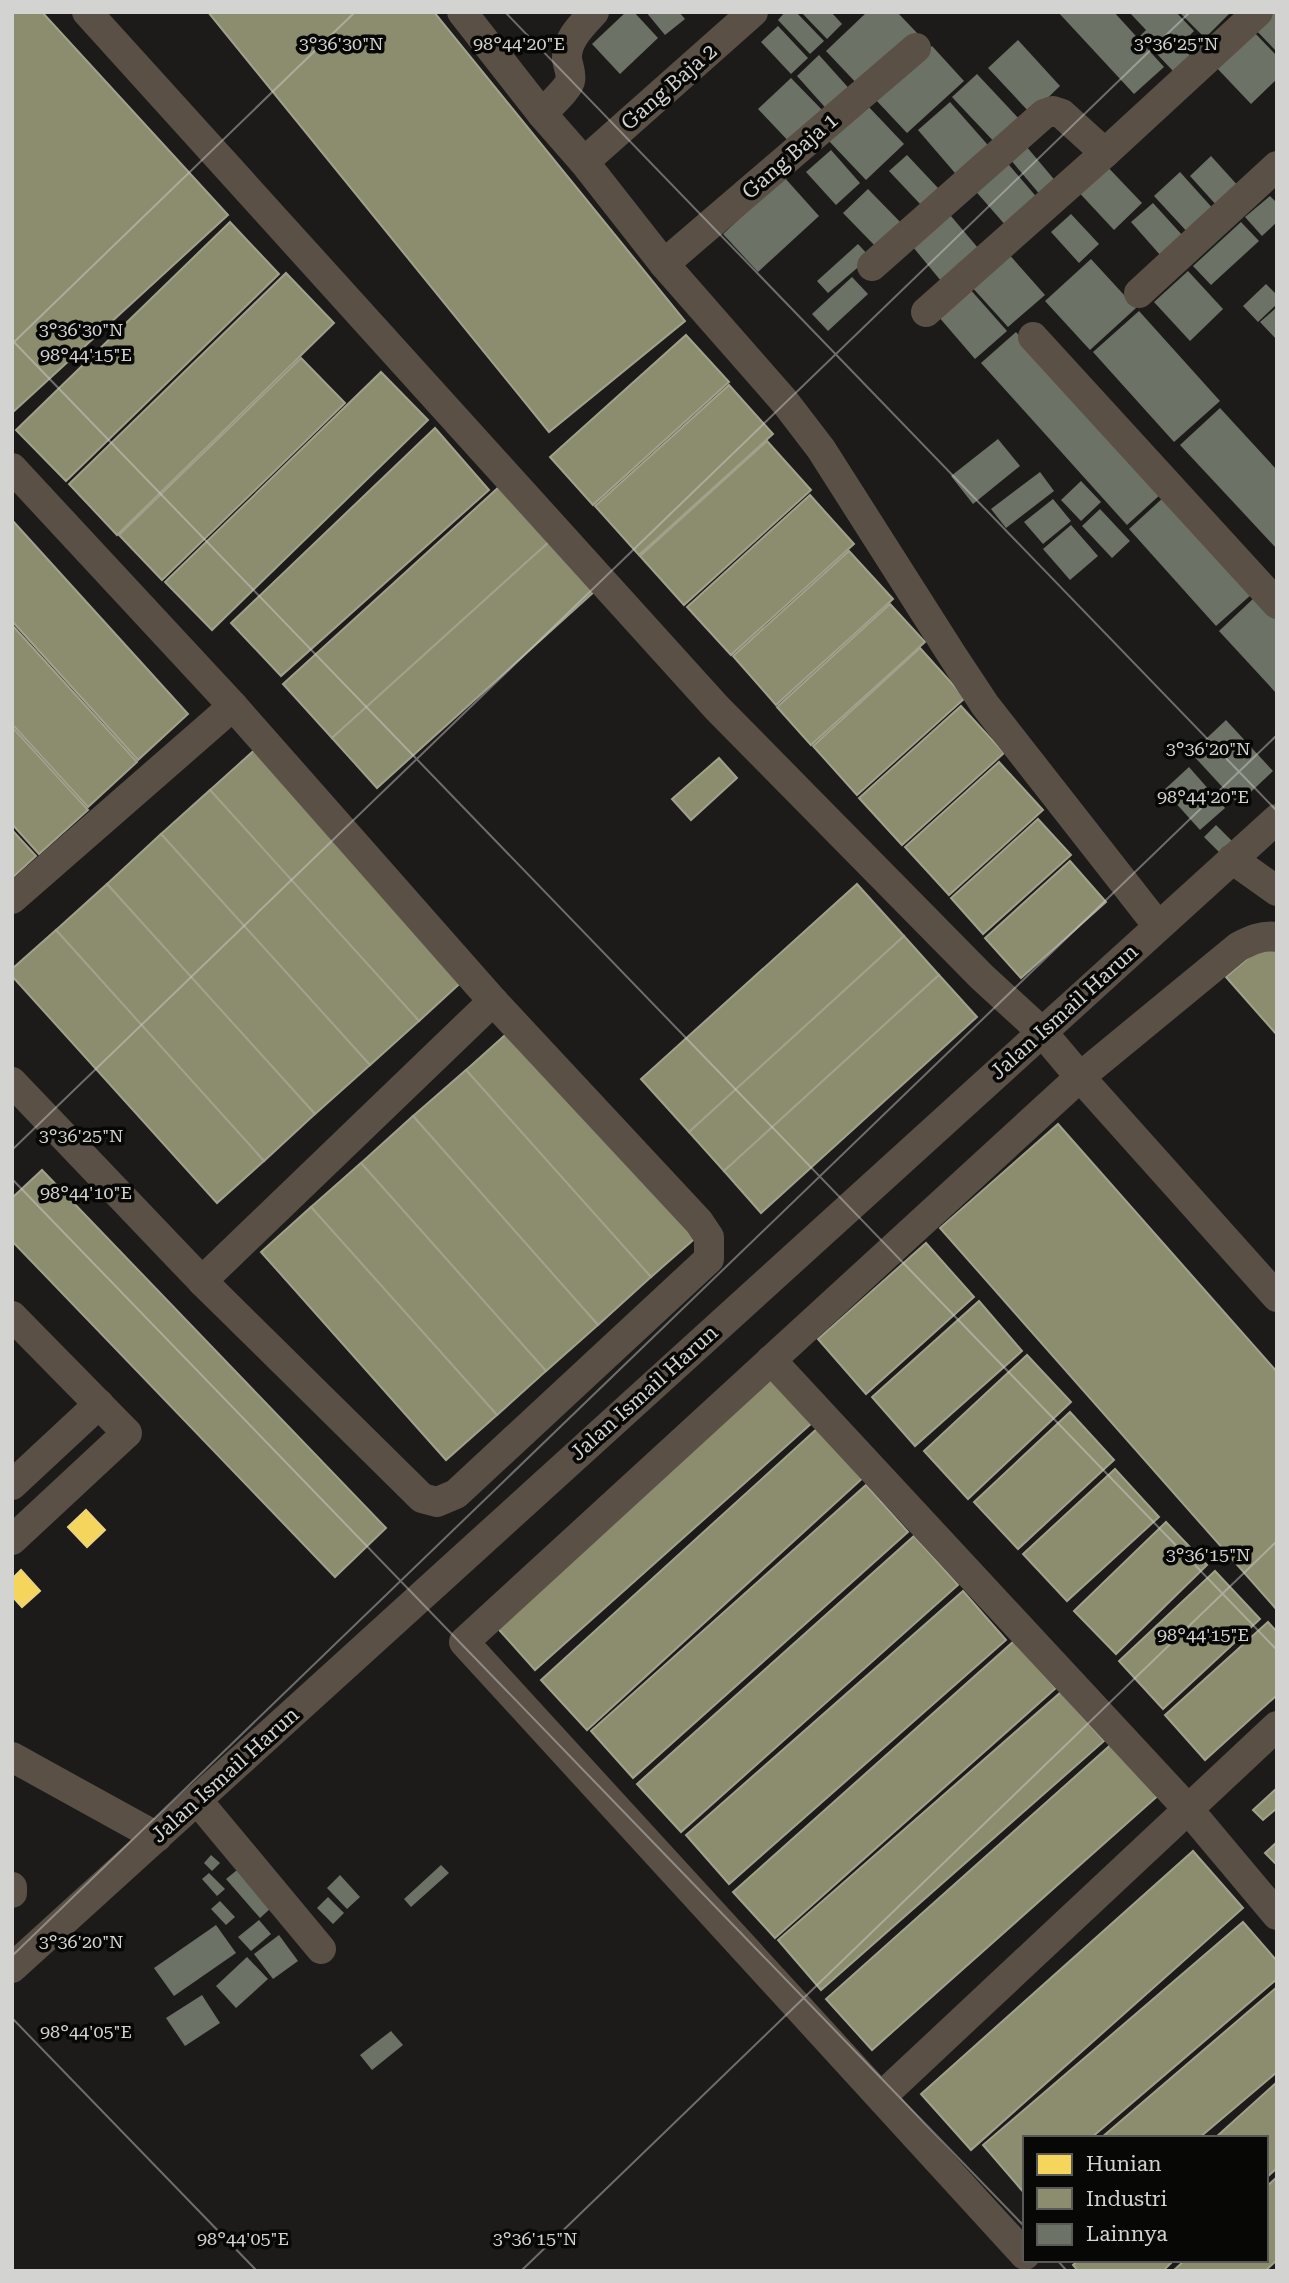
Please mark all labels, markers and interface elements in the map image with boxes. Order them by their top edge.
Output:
text: 3°36'30"N [299,33,383,54]
text: 98°44'20"E [473,33,565,54]
text: 3°36'25"N [1134,33,1218,54]
street label: Gang Baja 2 [616,39,722,135]
street label: Gang Baja 1 [737,108,843,204]
text: 3°36'30"N [39,319,123,340]
text: 98°44'15"E [40,344,132,365]
text: 3°36'20"N [1166,738,1250,759]
text: 98°44'20"E [1157,786,1249,807]
street label: Jalan Ismail Harun [985,939,1143,1085]
text: 3°36'25"N [39,1125,123,1146]
text: 98°44'10"E [40,1182,132,1203]
street label: Jalan Ismail Harun [565,1320,723,1466]
text: 3°36'15"N [1166,1544,1250,1565]
text: 98°44'15"E [1157,1624,1249,1645]
street label: Jalan Ismail Harun [146,1702,304,1848]
text: 3°36'20"N [39,1931,123,1952]
text: 98°44'05"E [40,2021,132,2042]
legend [1023,2136,1268,2262]
text: Hunian [1086,2152,1162,2176]
text: Industri [1086,2187,1167,2211]
text: Lainnya [1086,2222,1168,2246]
text: 98°44'05"E [197,2228,289,2249]
text: 3°36'15"N [493,2228,577,2249]

